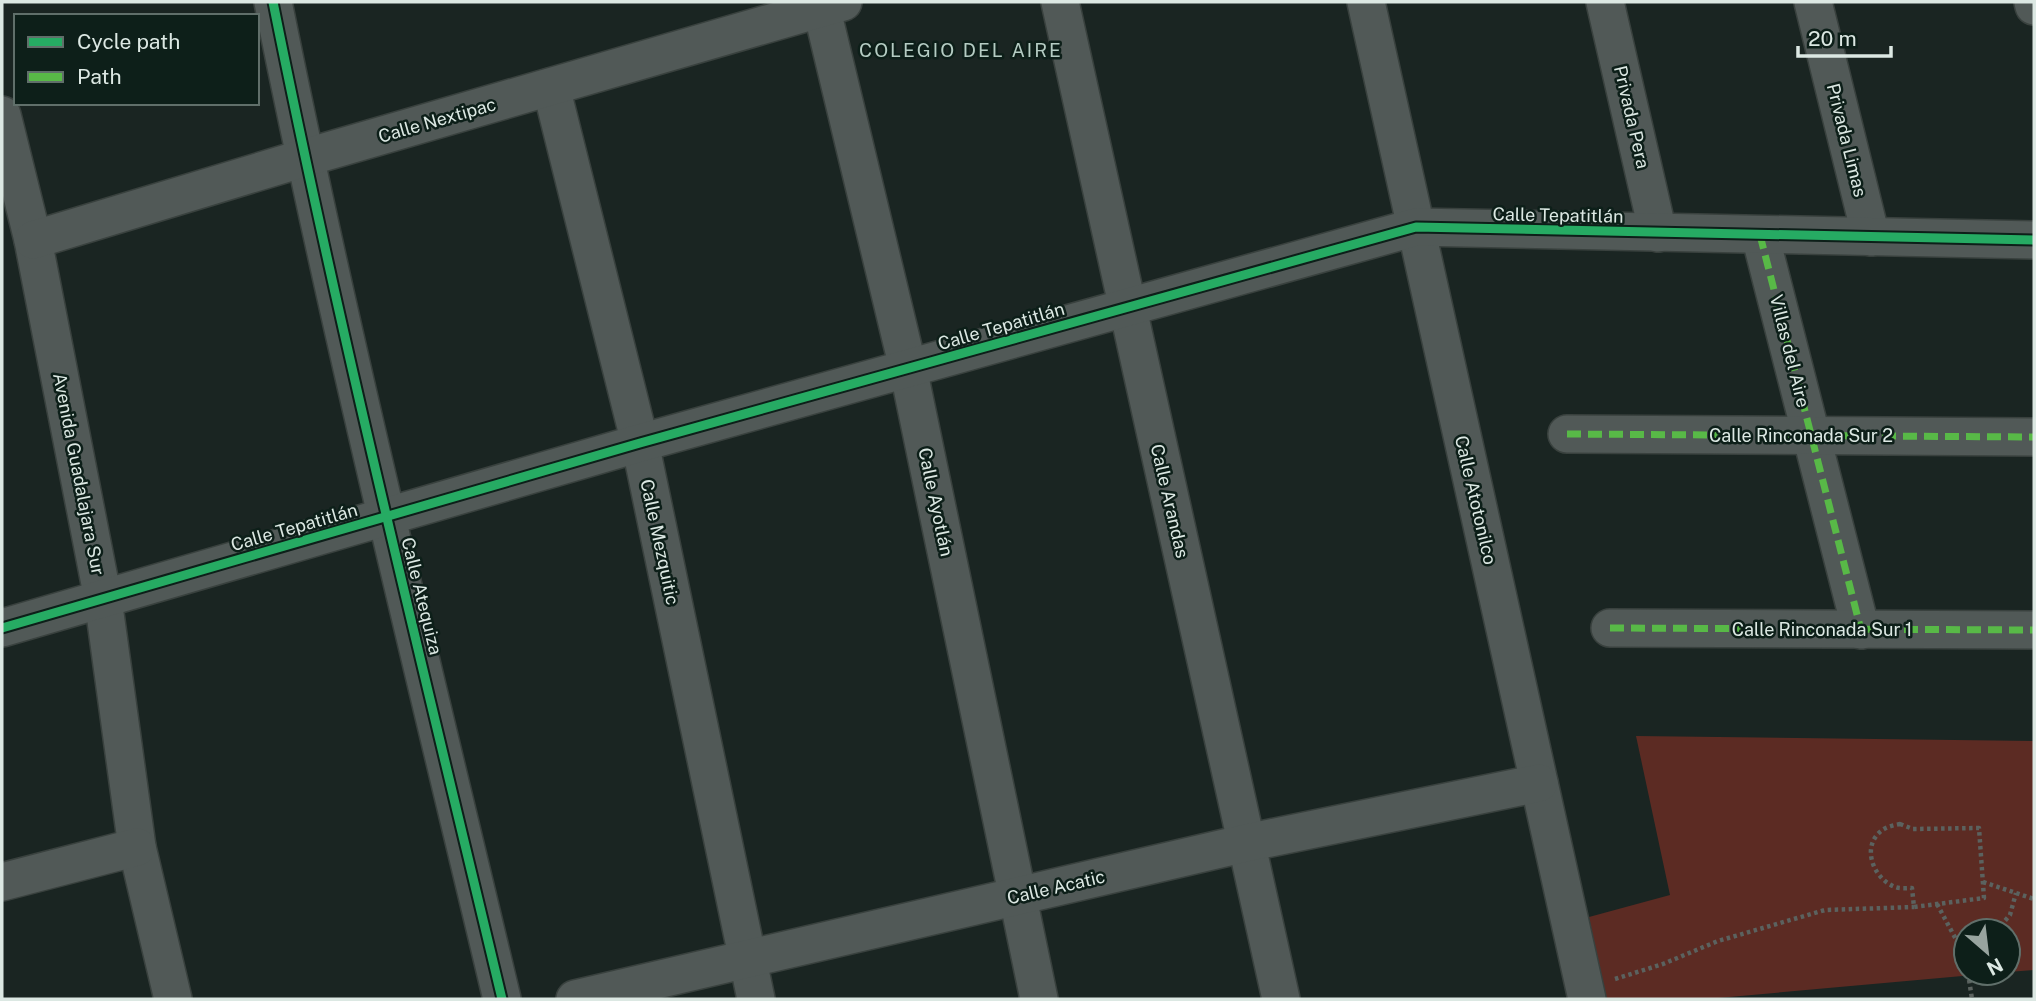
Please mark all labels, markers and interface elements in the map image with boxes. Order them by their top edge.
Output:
legend [14,14,259,105]
scale bar [1798,14,1891,58]
text: 20 m [1808,26,1857,51]
text: Cycle path [77,29,180,54]
district label: COLEGIO DEL AIRE [859,39,1063,61]
street label: Privada Pera [1610,63,1654,171]
text: Path [77,64,122,89]
street label: Privada Limas [1823,81,1871,199]
street label: Calle Nextipac [376,93,498,147]
street label: Calle Tepatitlán [1492,203,1624,227]
street label: Villas del Aire [1766,292,1814,410]
street label: Calle Tepatitlán [935,298,1067,354]
street label: Avenida Guadalajara Sur [49,371,109,577]
street label: Calle Rinconada Sur 2 [1709,425,1893,446]
street label: Calle Atotonilco [1451,433,1501,567]
street label: Calle Arandas [1147,442,1193,560]
street label: Calle Ayotlán [914,446,958,558]
street label: Calle Mezquitic [636,477,684,607]
street label: Calle Tepatitlán [228,499,360,555]
street label: Calle Atequiza [397,535,447,657]
street label: Calle Rinconada Sur 1 [1732,619,1912,640]
street label: Calle Acatic [1005,866,1107,908]
north arrow [1952,917,2022,987]
text: N [1983,954,2007,980]

